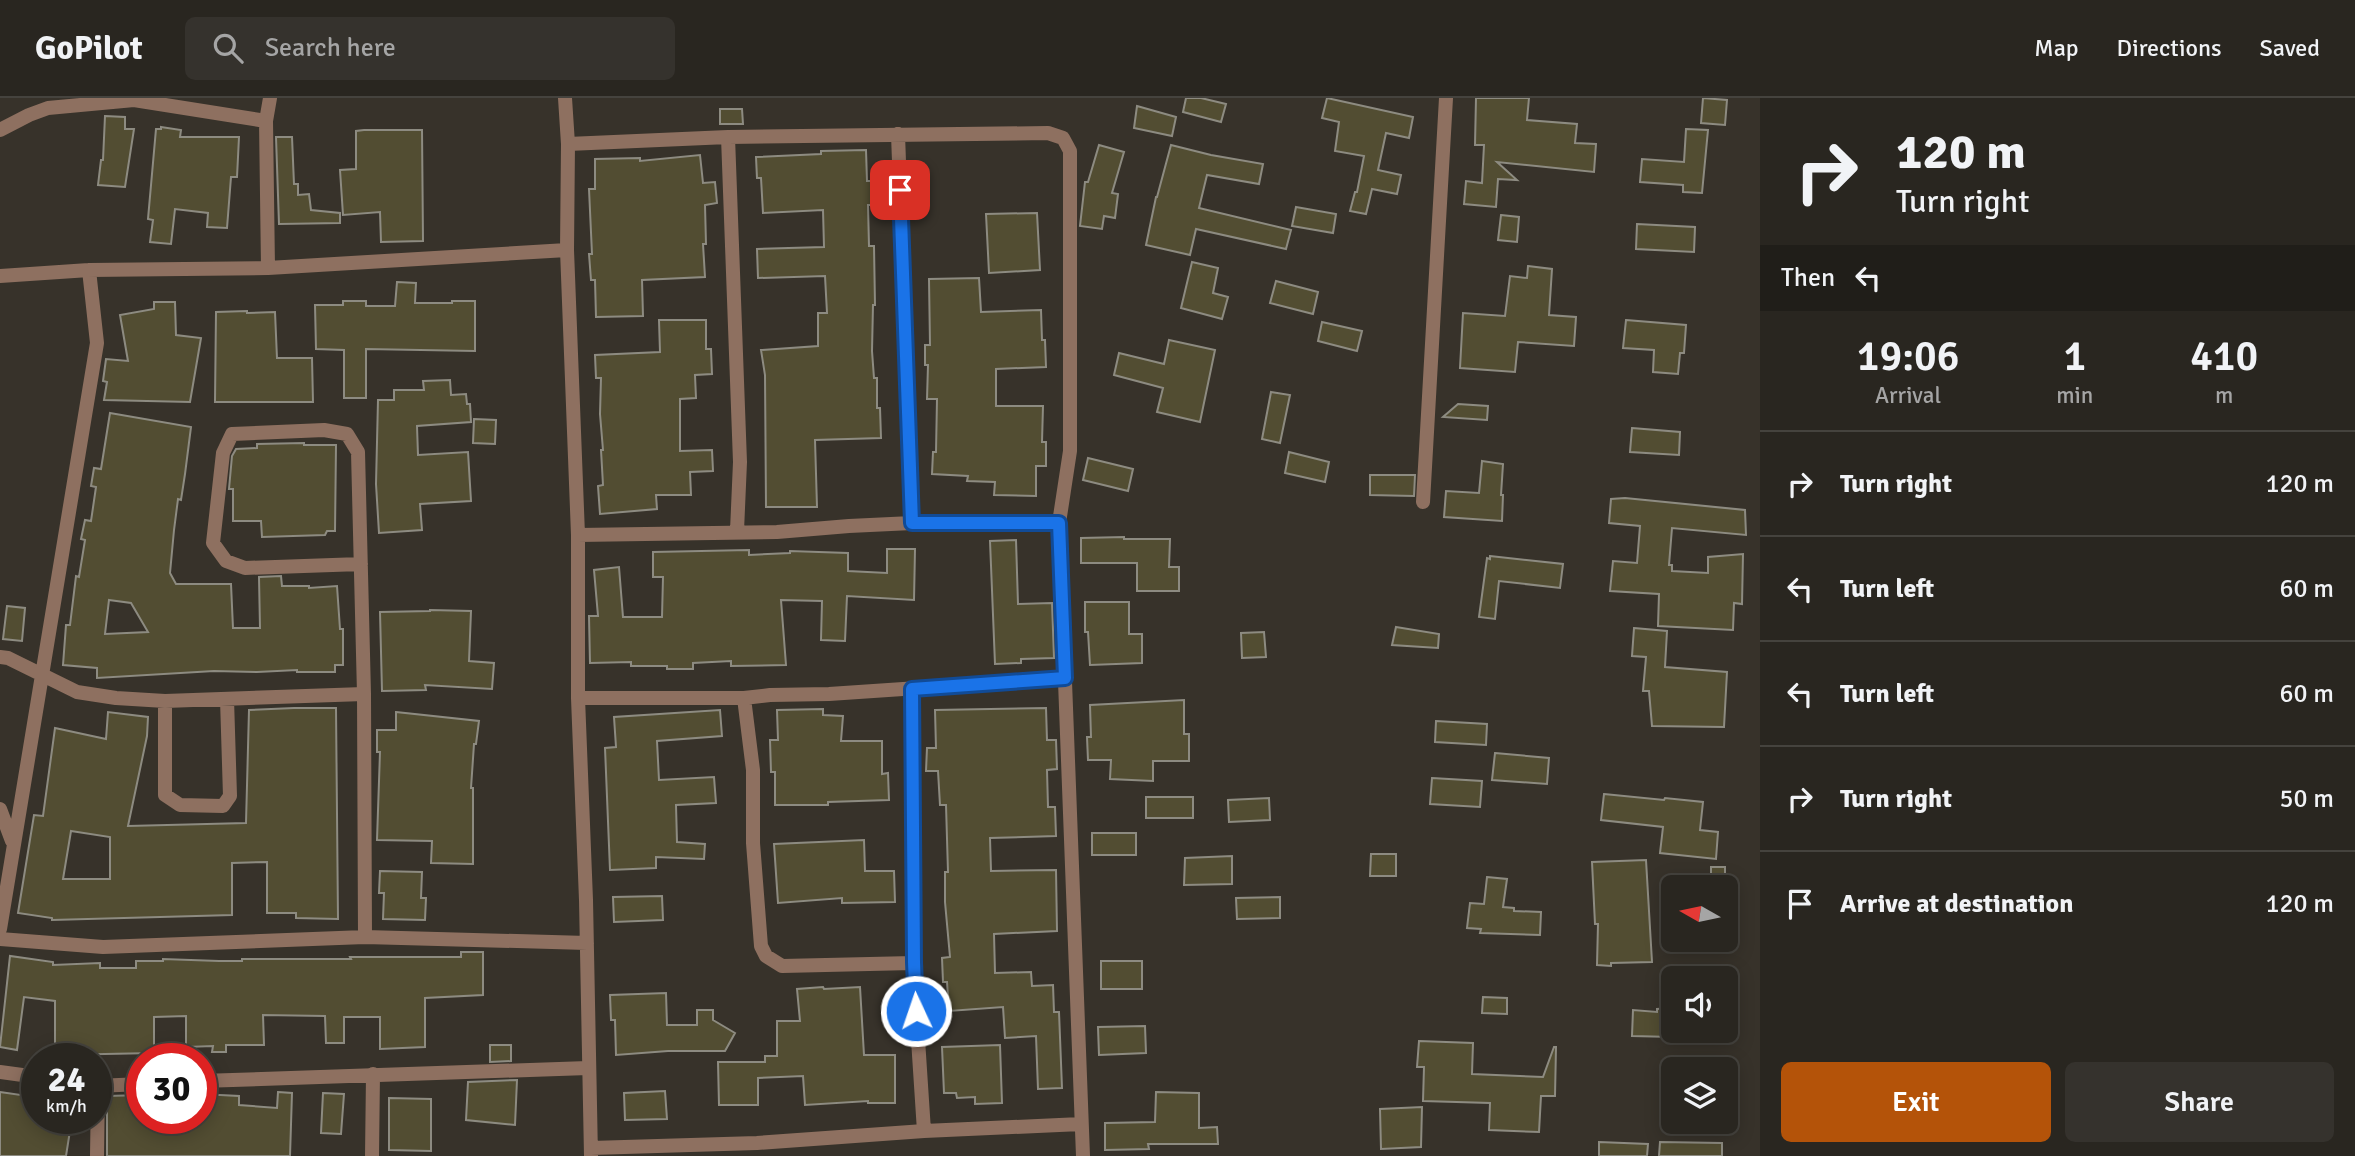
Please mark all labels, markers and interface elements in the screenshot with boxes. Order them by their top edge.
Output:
search box [185,17,675,80]
text: GoPilot [35,28,143,69]
icon: search [209,29,247,67]
text: Search here [265,32,396,64]
text: Map [2034,33,2079,63]
text: Directions [2117,33,2222,63]
text: Saved [2260,33,2320,63]
text: 120 m [1896,122,2026,182]
icon: right [1781,126,1872,217]
pin [870,160,930,220]
icon: arrive [881,171,919,209]
text: Turn right [1896,182,2029,221]
icon: left [1849,259,1887,297]
text: Then [1781,262,1835,294]
text: 19:06 [1857,331,1959,382]
text: 1 [2063,331,2086,382]
text: 410 [2190,331,2258,382]
text: Arrival [1875,381,1941,410]
text: min [2056,381,2093,410]
text: m [2215,381,2233,410]
icon: right [1781,465,1819,503]
text: Turn right [1840,468,1952,500]
text: 120 m [2265,468,2334,500]
icon: left [1781,570,1819,608]
text: Turn left [1840,573,1934,605]
text: 60 m [2279,573,2334,605]
icon: left [1781,675,1819,713]
text: Turn left [1840,678,1934,710]
text: 60 m [2279,678,2334,710]
icon: right [1781,780,1819,818]
text: Turn right [1840,783,1952,815]
text: 50 m [2279,783,2334,815]
north arrow [1661,875,1738,952]
map controls [1661,875,1738,1134]
icon: arrive [1781,885,1819,923]
text: Arrive at destination [1840,888,2073,920]
text: 120 m [2265,888,2334,920]
button: sound [1661,966,1738,1043]
position arrow [879,974,953,1048]
speed limit sign: 30 [126,1043,217,1134]
button: layers [1661,1057,1738,1134]
text: 24 [48,1058,85,1101]
button: Exit [1781,1062,2051,1142]
button: Share [2065,1062,2334,1142]
text: km/h [46,1095,87,1117]

